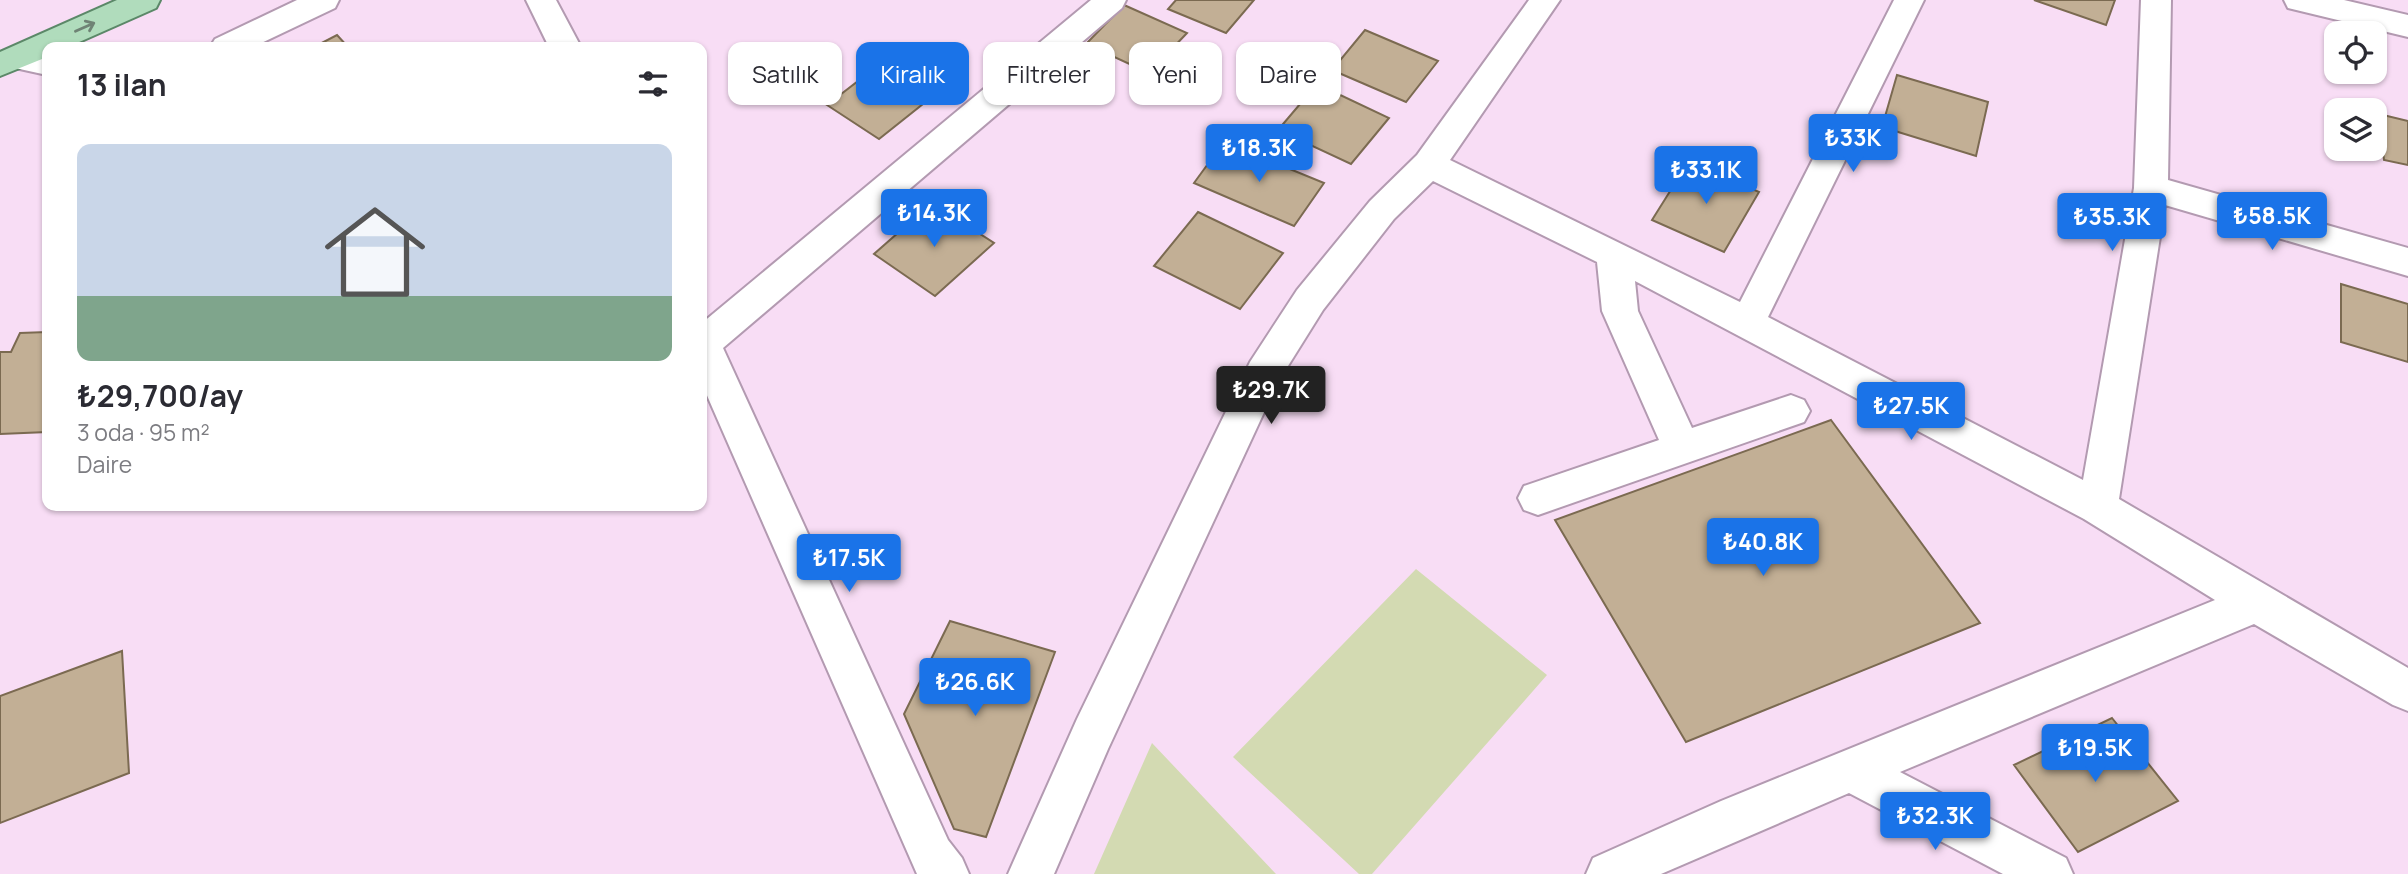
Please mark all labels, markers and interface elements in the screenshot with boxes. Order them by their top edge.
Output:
one-way arrow [73,20,95,33]
map controls [2324,21,2387,161]
button: locate [2324,21,2387,84]
chip: Satılık [728,42,842,105]
chip: Kiralık [856,42,969,105]
chip: Filtreler [983,42,1115,105]
chip: Yeni [1129,42,1222,105]
chip: Daire [1236,42,1341,105]
text: 13 ilan [77,64,166,105]
icon: filters [634,65,672,103]
button: layers [2324,98,2387,161]
pin: ₺33K [1812,114,1894,174]
text: ₺33K [1825,121,1881,153]
pin: ₺18.3K [1202,124,1316,184]
text: ₺18.3K [1222,131,1296,163]
pin: ₺33.1K [1649,146,1763,206]
text: ₺33.1K [1670,153,1742,185]
icon: home [312,189,438,315]
pin: ₺14.3K [877,190,991,249]
pin: ₺58.5K [2215,192,2329,252]
pin: ₺35.3K [2055,194,2169,253]
text: ₺14.3K [897,196,971,228]
text: ₺58.5K [2233,199,2311,231]
text: ₺35.3K [2073,200,2151,232]
pin: ₺29.7K [1214,366,1328,426]
text: ₺29.7K [1232,373,1310,405]
text: ₺29,700/ay [77,375,243,416]
pin: ₺27.5K [1854,382,1968,442]
text: ₺27.5K [1873,389,1949,421]
text: 3 oda · 95 m² [77,416,210,448]
text: Daire [77,448,132,480]
pin: ₺40.8K [1706,518,1820,578]
text: ₺40.8K [1723,525,1803,557]
pin: ₺17.5K [792,534,906,594]
text: ₺17.5K [813,541,885,573]
pin: ₺26.6K [918,658,1032,718]
text: ₺26.6K [935,665,1015,697]
pin: ₺19.5K [2038,724,2152,784]
text: ₺19.5K [2058,731,2132,763]
pin: ₺32.3K [1878,792,1992,852]
text: ₺32.3K [1896,799,1974,831]

